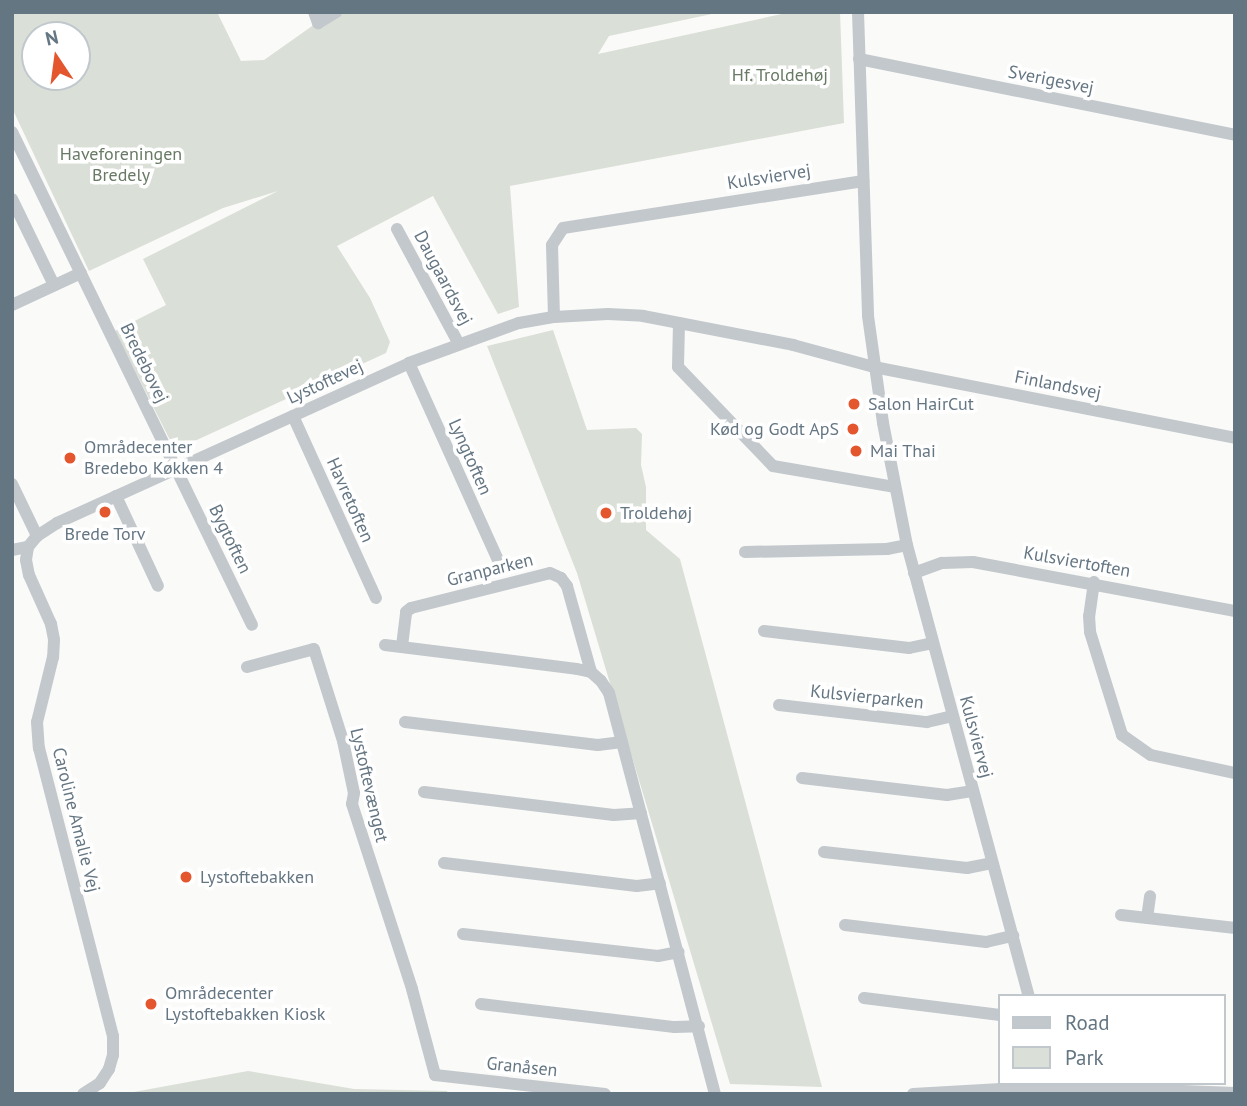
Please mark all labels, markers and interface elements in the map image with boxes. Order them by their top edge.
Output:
north arrow [21,21,91,91]
text: N [43,24,60,51]
street label: Sverigesvej [1006,61,1096,99]
park label: Hf. Troldehøj [731,64,829,86]
park label: Haveforeningen Bredely [60,144,182,186]
street label: Kulsviervej [726,160,812,194]
street label: Daugaardsvej [409,227,477,329]
street label: Bredebovej [115,320,173,406]
street label: Lystoftevej [284,355,366,409]
street label: Finlandsvej [1013,366,1103,404]
place label: Salon HairCut [868,393,974,415]
marker: Salon HairCut [846,396,862,412]
street label: Lyngtoften [444,416,496,498]
place label: Kød og Godt ApS [710,418,839,440]
marker: Kød og Godt ApS [845,421,861,437]
place label: Områdecenter Bredebo Køkken 4 [84,437,223,480]
place label: Mai Thai [870,440,936,462]
marker: Mai Thai [848,443,864,459]
marker: Områdecenter Bredebo Køkken 4 [62,450,78,466]
street label: Havretoften [322,454,378,546]
street label: Bygtoften [204,501,256,577]
place label: Troldehøj [620,502,692,524]
marker: Brede Torv [97,504,113,520]
marker: Troldehøj [598,505,614,521]
place label: Brede Torv [64,523,146,545]
street label: Kulsviertoften [1022,542,1132,582]
street label: Granparken [445,549,535,591]
street label: Kulsvierparken [809,680,925,714]
street label: Kulsviervej [955,694,997,780]
street label: Lystoftevænget [345,726,393,844]
street label: Caroline Amalie Vej [47,745,105,895]
place label: Lystoftebakken [200,866,314,888]
marker: Lystoftebakken [178,869,194,885]
place label: Områdecenter Lystoftebakken Kiosk [165,983,325,1026]
legend [998,994,1226,1085]
marker: Områdecenter Lystoftebakken Kiosk [143,996,159,1012]
text: Road [1065,1009,1109,1036]
text: Park [1065,1044,1104,1071]
street label: Granåsen [485,1053,559,1081]

